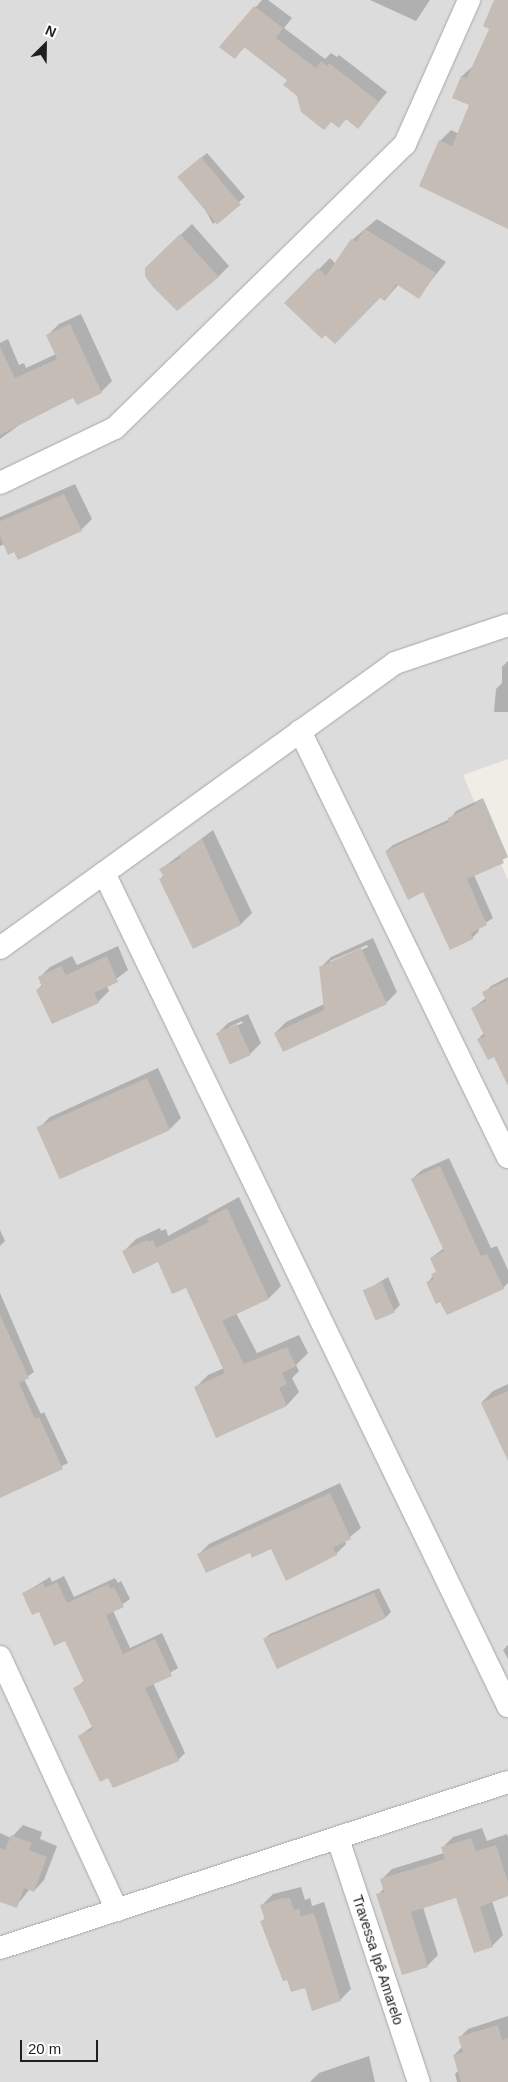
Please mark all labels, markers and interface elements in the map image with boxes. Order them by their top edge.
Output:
north arrow [20,20,70,70]
text: N [43,22,59,41]
street label: Travessa Ipê Amarelo [349,1893,407,2027]
scale bar [22,2030,100,2062]
text: 20 m [28,2040,61,2057]

